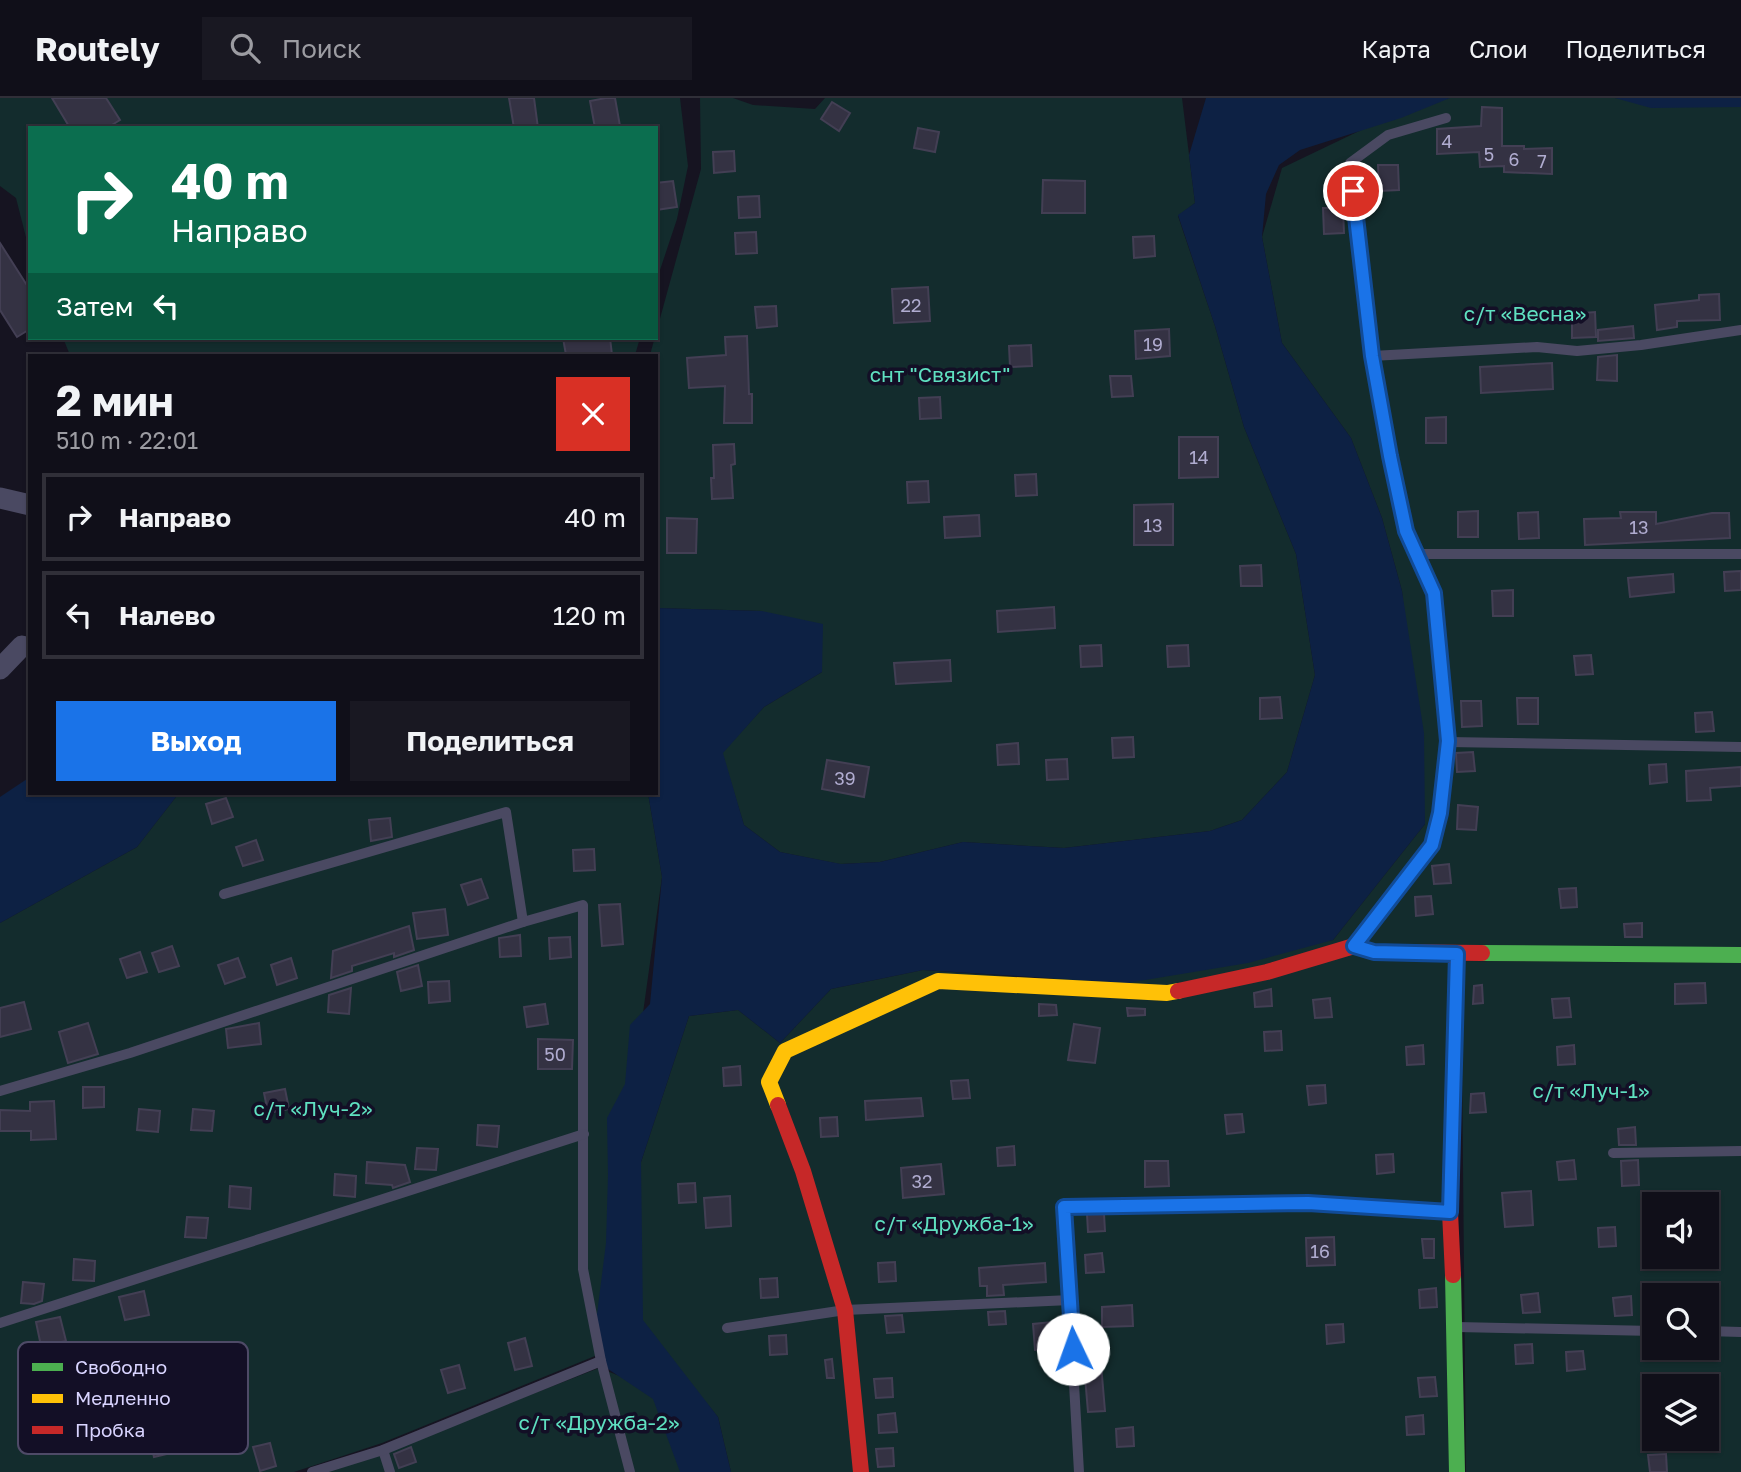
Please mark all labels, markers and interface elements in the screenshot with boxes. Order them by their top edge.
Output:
search box [202,17,692,80]
text: Routely [35,29,160,68]
icon: search [226,29,264,67]
text: Поиск [282,33,362,64]
text: Карта [1361,34,1431,63]
text: Слои [1469,34,1528,63]
text: Поделиться [1566,34,1706,63]
house number: 4 [1442,130,1453,152]
house number: 5 [1484,143,1494,165]
house number: 6 [1509,148,1519,170]
house number: 7 [1537,150,1547,172]
text: 40 m [171,151,289,210]
icon: right [56,154,147,245]
pin [1323,161,1383,221]
icon: arrive [1334,172,1372,210]
text: Направо [171,211,308,249]
icon: left [147,287,185,325]
text: Затем [56,291,133,322]
house number: 22 [901,294,921,316]
park label: с/т «Весна» [1464,300,1586,326]
house number: 19 [1143,333,1163,355]
park label: снт "Связист" [870,361,1010,387]
text: 2 мин [56,375,174,425]
button: close [556,377,630,451]
text: 510 m · 22:01 [56,426,198,454]
house number: 14 [1189,446,1209,468]
icon: right [60,498,98,536]
text: Направо [119,502,231,533]
text: 40 m [565,502,626,533]
house number: 13 [1143,514,1163,536]
house number: 13 [1629,516,1649,538]
icon: left [60,596,98,634]
text: Налево [119,600,215,631]
text: 120 m [553,600,626,631]
button: Выход [56,701,336,781]
button: Поделиться [350,701,630,781]
house number: 39 [834,767,856,789]
house number: 50 [544,1043,566,1065]
park label: с/т «Луч-1» [1533,1077,1649,1103]
park label: с/т «Луч-2» [254,1095,372,1121]
house number: 32 [912,1170,932,1192]
map controls [1642,1192,1719,1451]
button: sound [1642,1192,1719,1269]
park label: с/т «Дружба-1» [874,1210,1034,1236]
house number: 16 [1310,1240,1330,1262]
button: search [1642,1283,1719,1360]
position arrow [1036,1312,1110,1386]
legend [18,1342,248,1454]
text: Свободно [75,1355,167,1378]
button: layers [1642,1374,1719,1451]
text: Медленно [75,1386,171,1409]
park label: с/т «Дружба-2» [518,1409,680,1435]
text: Пробка [75,1418,145,1441]

